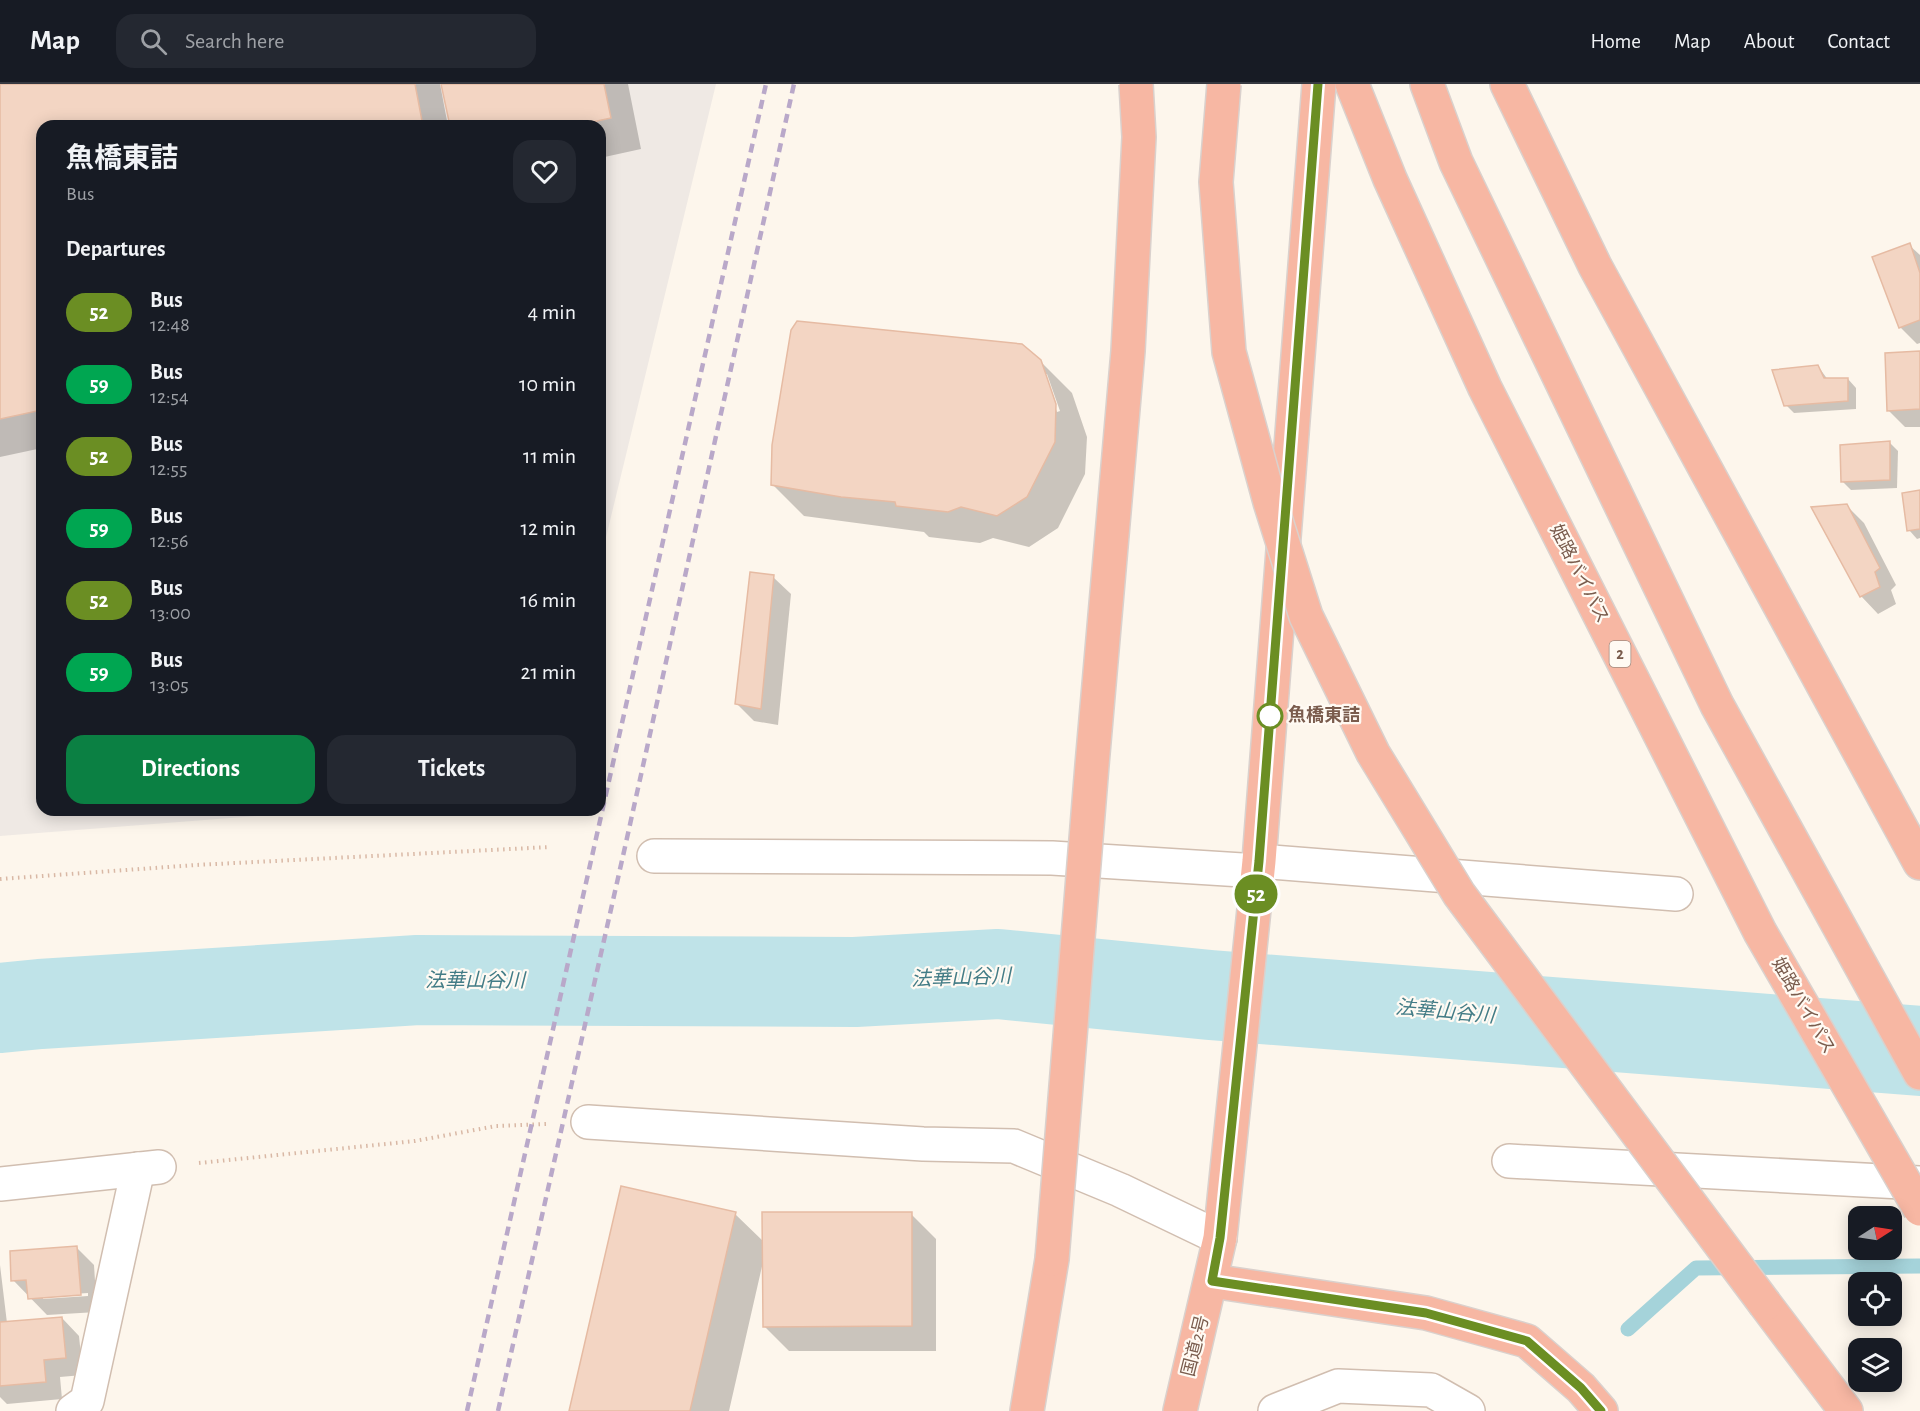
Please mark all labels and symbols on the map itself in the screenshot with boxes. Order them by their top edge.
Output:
street label: 姫路バイパス [1547,521,1613,626]
road number: 2 [1610,641,1630,667]
marker: 魚橋東詰 [1257,703,1283,729]
place label: 魚橋東詰 [1288,704,1360,725]
line badge: 52 [1229,874,1283,914]
street label: 姫路バイパス [1768,954,1839,1057]
water label: 法華山谷川 [911,965,1013,990]
water label: 法華山谷川 [425,970,527,991]
water label: 法華山谷川 [1394,997,1498,1026]
north arrow [1848,1206,1902,1260]
street label: 国道2号 [1178,1313,1212,1378]

